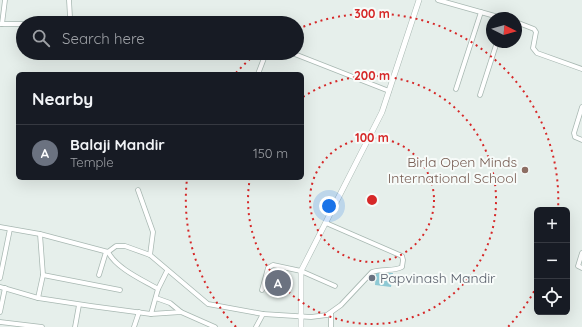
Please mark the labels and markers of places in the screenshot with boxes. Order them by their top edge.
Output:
place label: Birla Open Minds International School [388,153,517,187]
marker: Birla Open Minds International School [520,165,530,175]
centre of rings [365,193,379,207]
pin: A [265,268,291,298]
place label: Papvinash Mandir [380,269,496,287]
marker: Papvinash Mandir [367,273,377,283]

